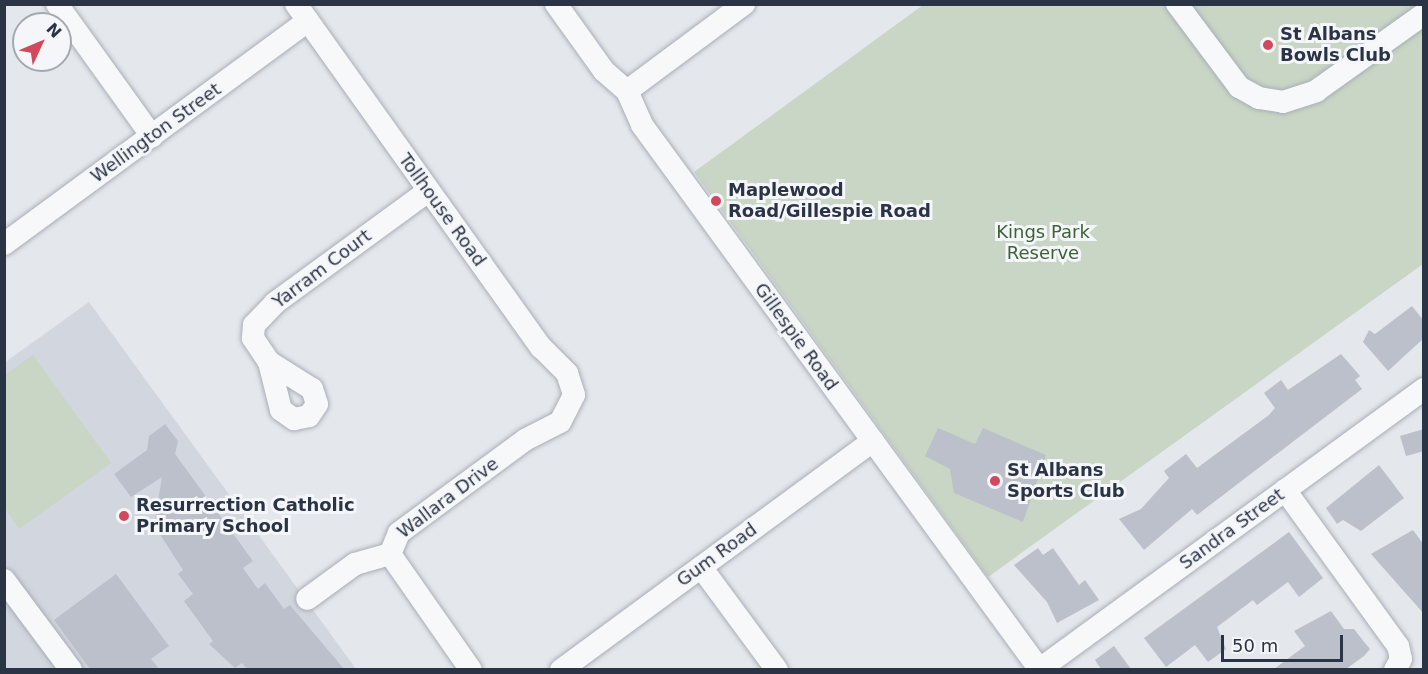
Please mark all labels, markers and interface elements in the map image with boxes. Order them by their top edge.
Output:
north arrow [12,12,72,72]
text: N [42,19,65,42]
place label: St Albans Bowls Club [1280,24,1391,66]
marker: St Albans Bowls Club [1261,38,1275,52]
street label: Wellington Street [87,79,225,187]
street label: Tollhouse Road [394,149,490,271]
place label: Maplewood Road/Gillespie Road [728,180,931,222]
marker: Maplewood Road/Gillespie Road [709,194,723,208]
park label: Kings Park Reserve [996,222,1090,264]
street label: Yarram Court [268,225,376,313]
street label: Gillespie Road [750,279,842,395]
street label: Wallara Drive [393,453,503,543]
place label: St Albans Sports Club [1007,460,1125,502]
marker: St Albans Sports Club [988,474,1002,488]
street label: Sandra Street [1175,484,1289,574]
place label: Resurrection Catholic Primary School [136,495,355,538]
marker: Resurrection Catholic Primary School [117,509,131,523]
street label: Gum Road [673,519,761,591]
scale bar [1224,623,1346,661]
text: 50 m [1232,635,1278,656]

